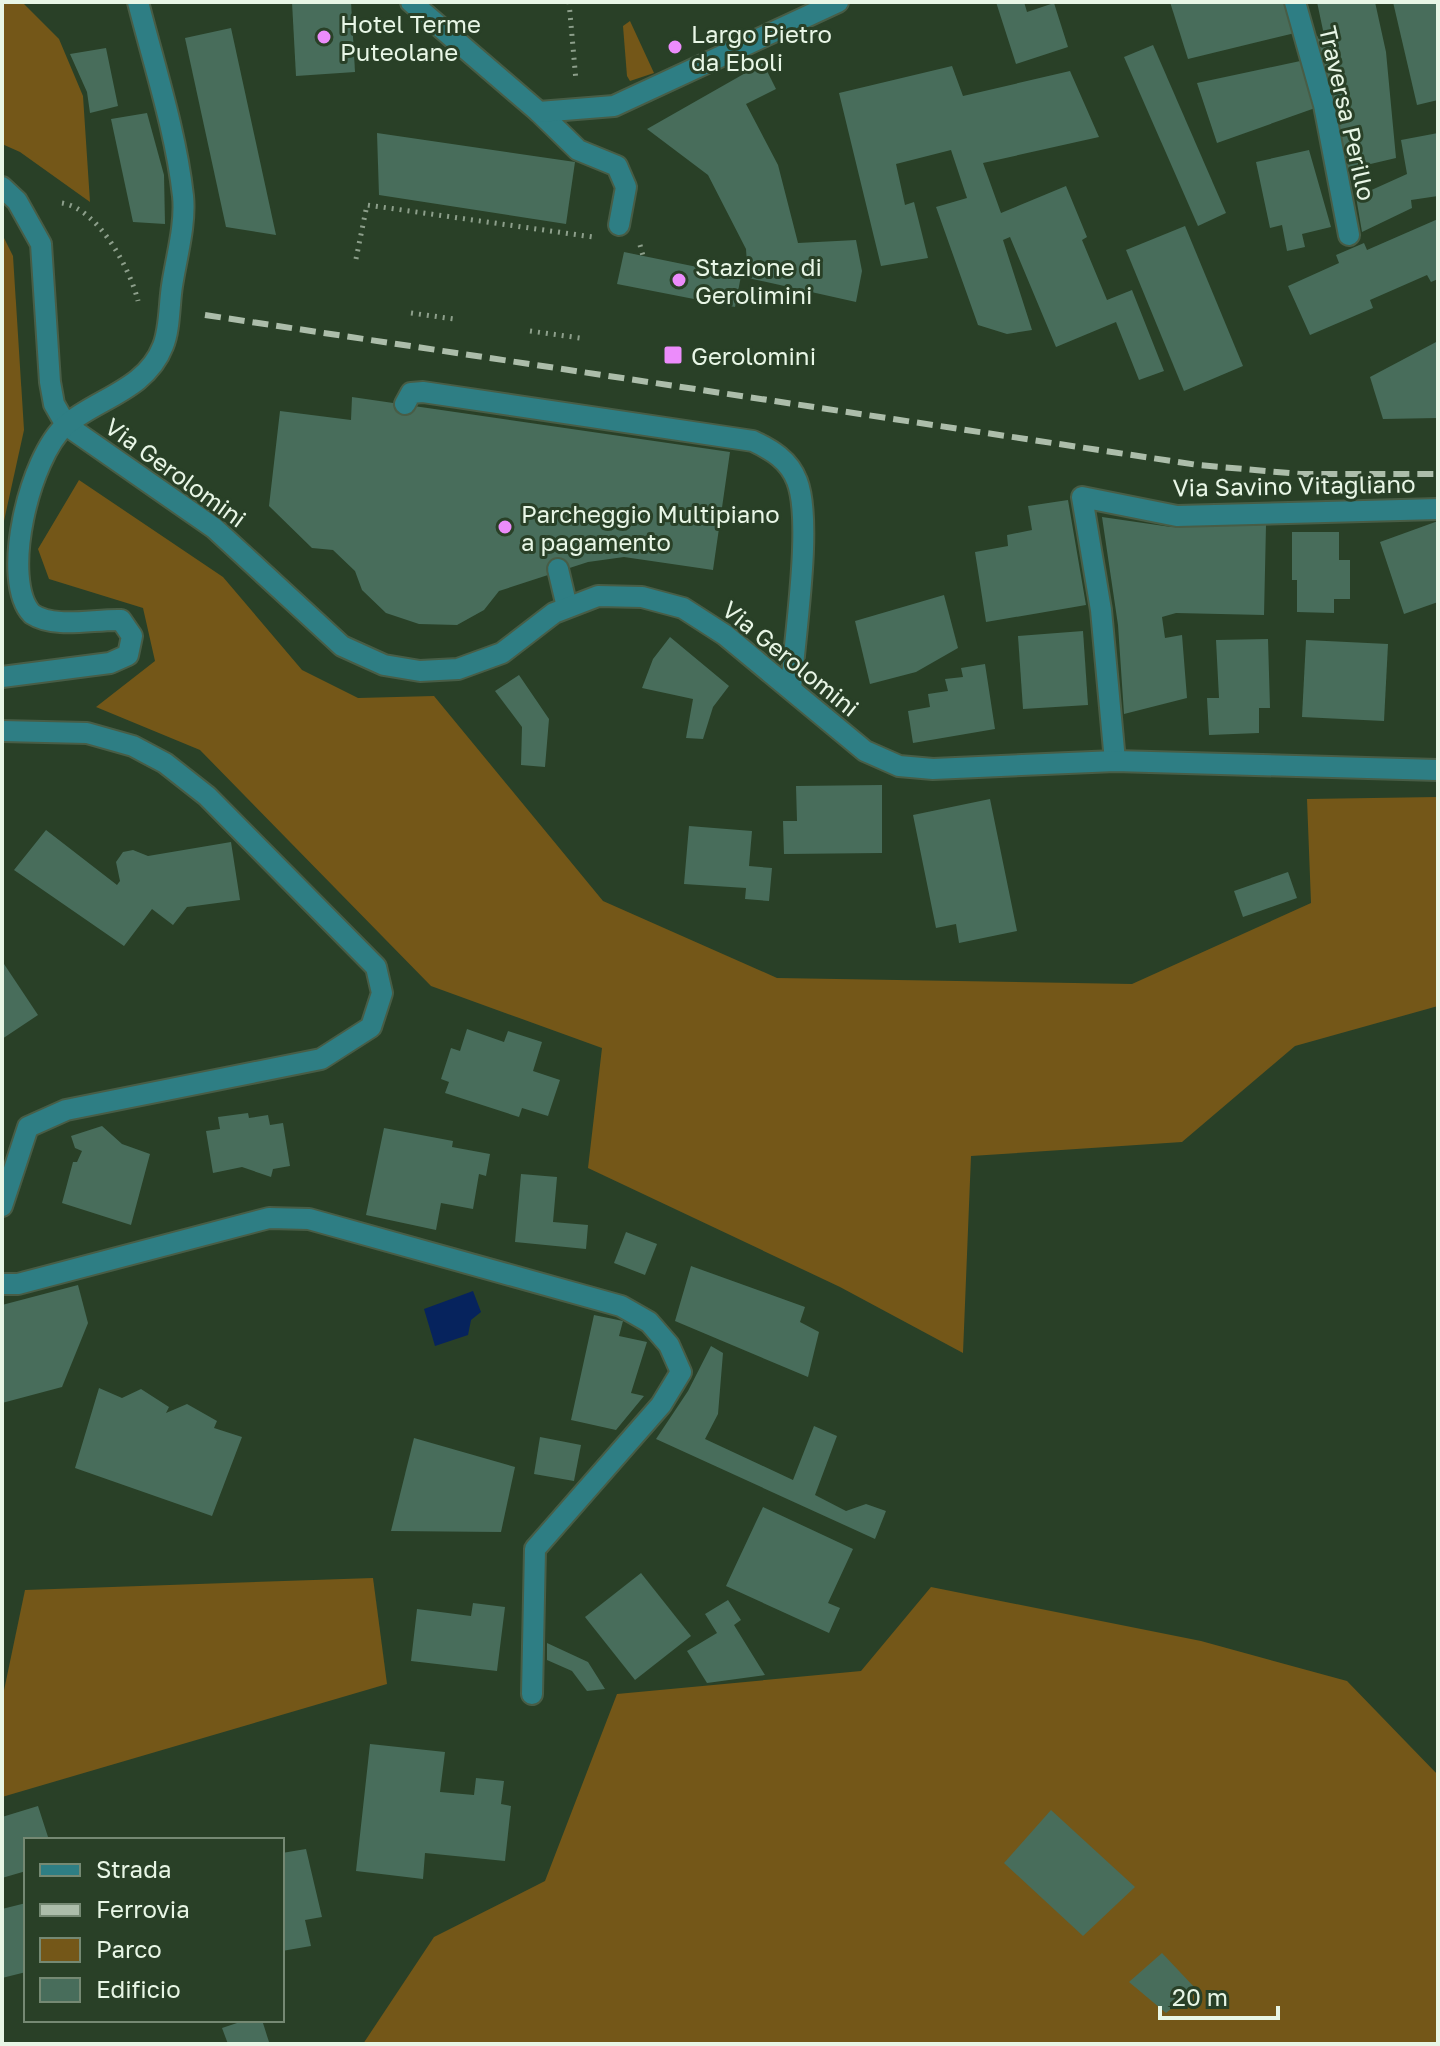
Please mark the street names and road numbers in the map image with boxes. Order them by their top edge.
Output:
street label: Traversa Perillo [1314,23,1382,203]
street label: Via Gerolomini [100,411,252,533]
street label: Via Savino Vitagliano [1172,468,1416,502]
street label: Via Gerolomini [717,594,865,722]

